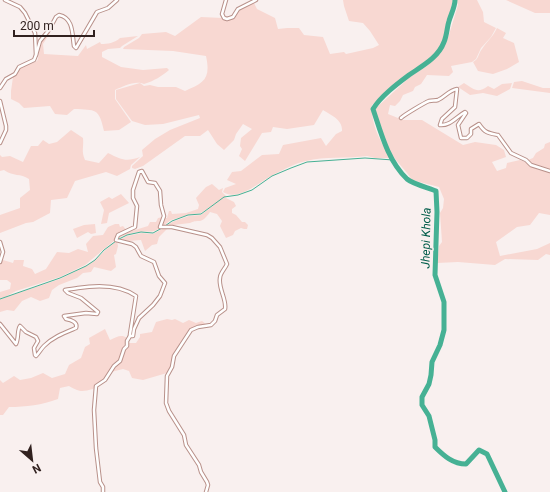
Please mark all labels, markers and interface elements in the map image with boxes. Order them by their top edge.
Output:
scale bar [14,12,94,38]
text: 200 m [20,19,54,33]
water label: Jhepi Khola [418,207,434,269]
north arrow [12,440,52,480]
text: N [30,461,43,476]

